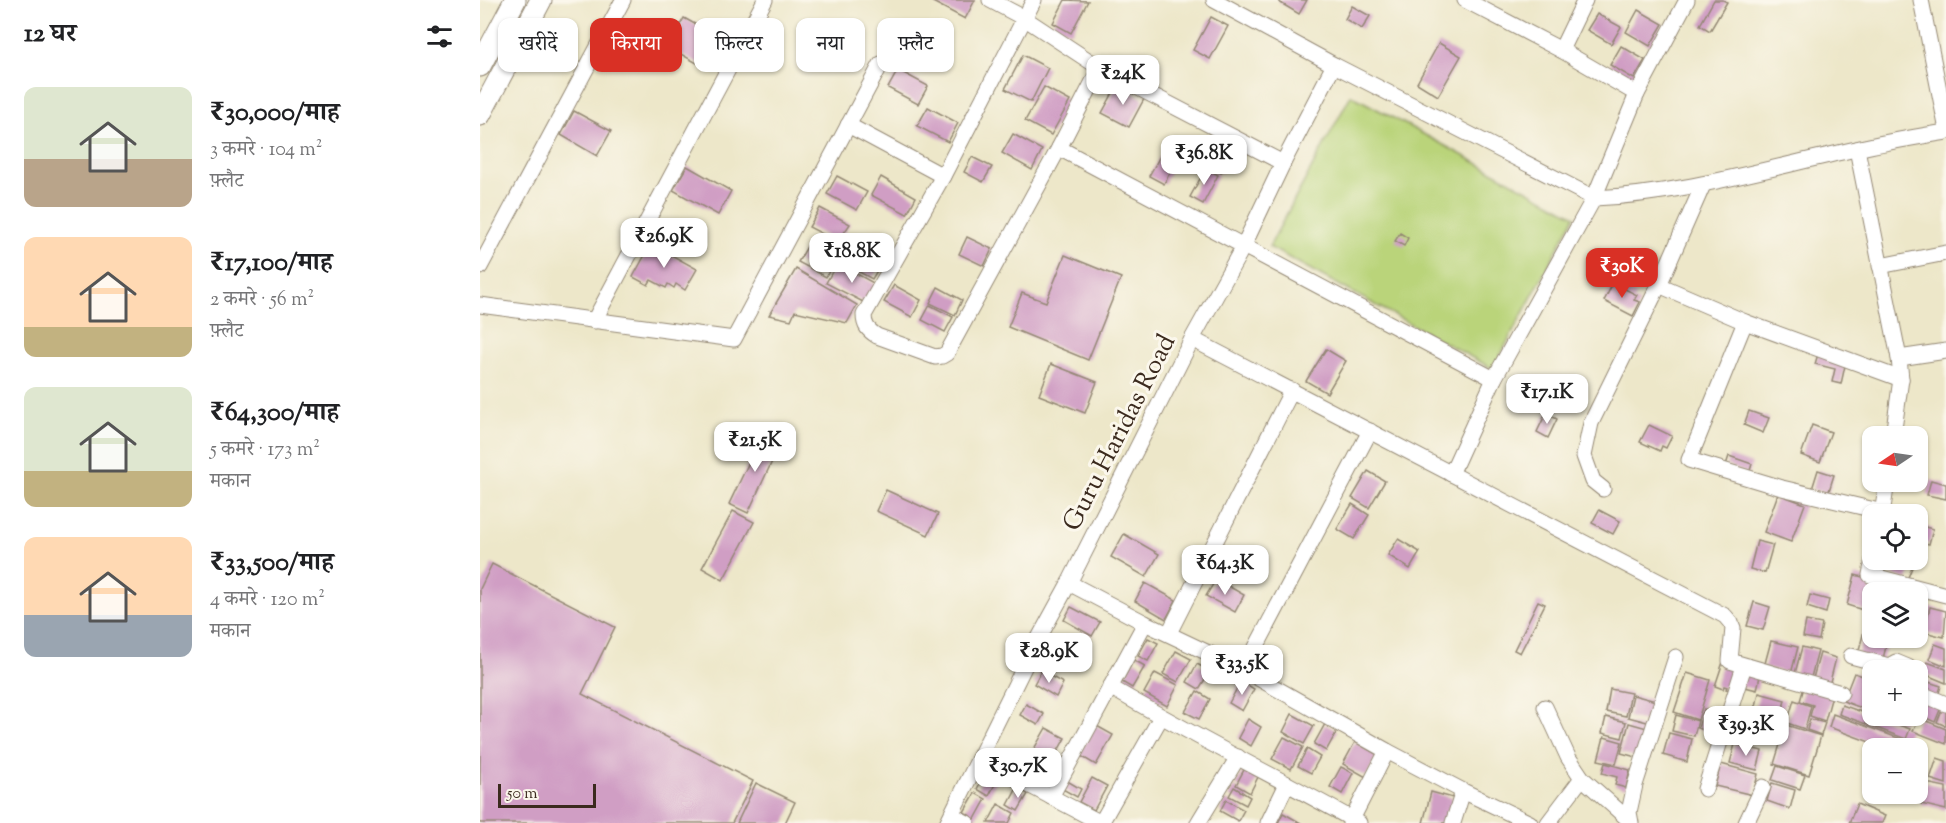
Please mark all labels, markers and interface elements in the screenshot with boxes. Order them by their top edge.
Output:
text: 12 घर [24,16,76,53]
chip: खरीदें [498,18,578,72]
chip: किराया [590,18,682,72]
chip: फ़िल्टर [694,18,784,72]
chip: नया [796,18,865,72]
chip: फ़्लैट [877,18,954,72]
icon: filters [423,20,456,53]
pin: ₹24K [1087,55,1159,106]
text: ₹24K [1100,60,1146,89]
text: ₹30,000/माह [210,95,340,132]
icon: home [72,111,144,183]
pin: ₹36.8K [1155,135,1253,186]
text: 3 कमरे · 104 m² [210,136,323,165]
text: ₹36.8K [1175,140,1233,169]
text: फ़्लैट [210,168,243,197]
pin: ₹26.9K [615,218,713,269]
text: ₹26.9K [634,223,694,252]
pin: ₹18.8K [803,233,901,284]
text: ₹18.8K [823,238,881,267]
text: ₹17,100/माह [210,245,333,282]
pin: ₹30K [1586,248,1658,299]
text: ₹30K [1600,253,1644,282]
icon: home [72,261,144,333]
text: 2 कमरे · 56 m² [210,286,314,315]
text: फ़्लैट [210,318,243,347]
street label: Guru Haridas Road [1055,328,1186,538]
pin: ₹17.1K [1498,374,1596,425]
text: ₹17.1K [1520,379,1574,408]
text: ₹64,300/माह [210,395,339,432]
icon: home [72,411,144,483]
pin: ₹21.5K [706,422,804,473]
north arrow [1862,426,1928,492]
map controls [1862,426,1928,804]
text: ₹21.5K [728,427,782,456]
text: 5 कमरे · 173 m² [210,436,320,465]
text: मकान [210,468,251,497]
button: locate [1862,504,1928,570]
text: ₹33,500/माह [210,545,334,582]
pin: ₹64.3K [1176,545,1274,596]
text: ₹64.3K [1196,550,1254,579]
icon: home [72,561,144,633]
button: layers [1862,582,1928,648]
text: 4 कमरे · 120 m² [210,586,325,615]
text: मकान [210,618,251,647]
pin: ₹28.9K [1000,633,1098,684]
text: ₹28.9K [1019,638,1079,667]
pin: ₹33.5K [1193,645,1291,696]
text: ₹33.5K [1215,650,1269,679]
button: + [1862,660,1928,726]
pin: ₹39.3K [1697,706,1795,757]
text: ₹39.3K [1718,711,1774,740]
button: − [1862,738,1928,804]
pin: ₹30.7K [969,748,1067,799]
text: ₹30.7K [989,753,1047,782]
scale bar [498,781,596,808]
text: 50 m [507,783,538,806]

